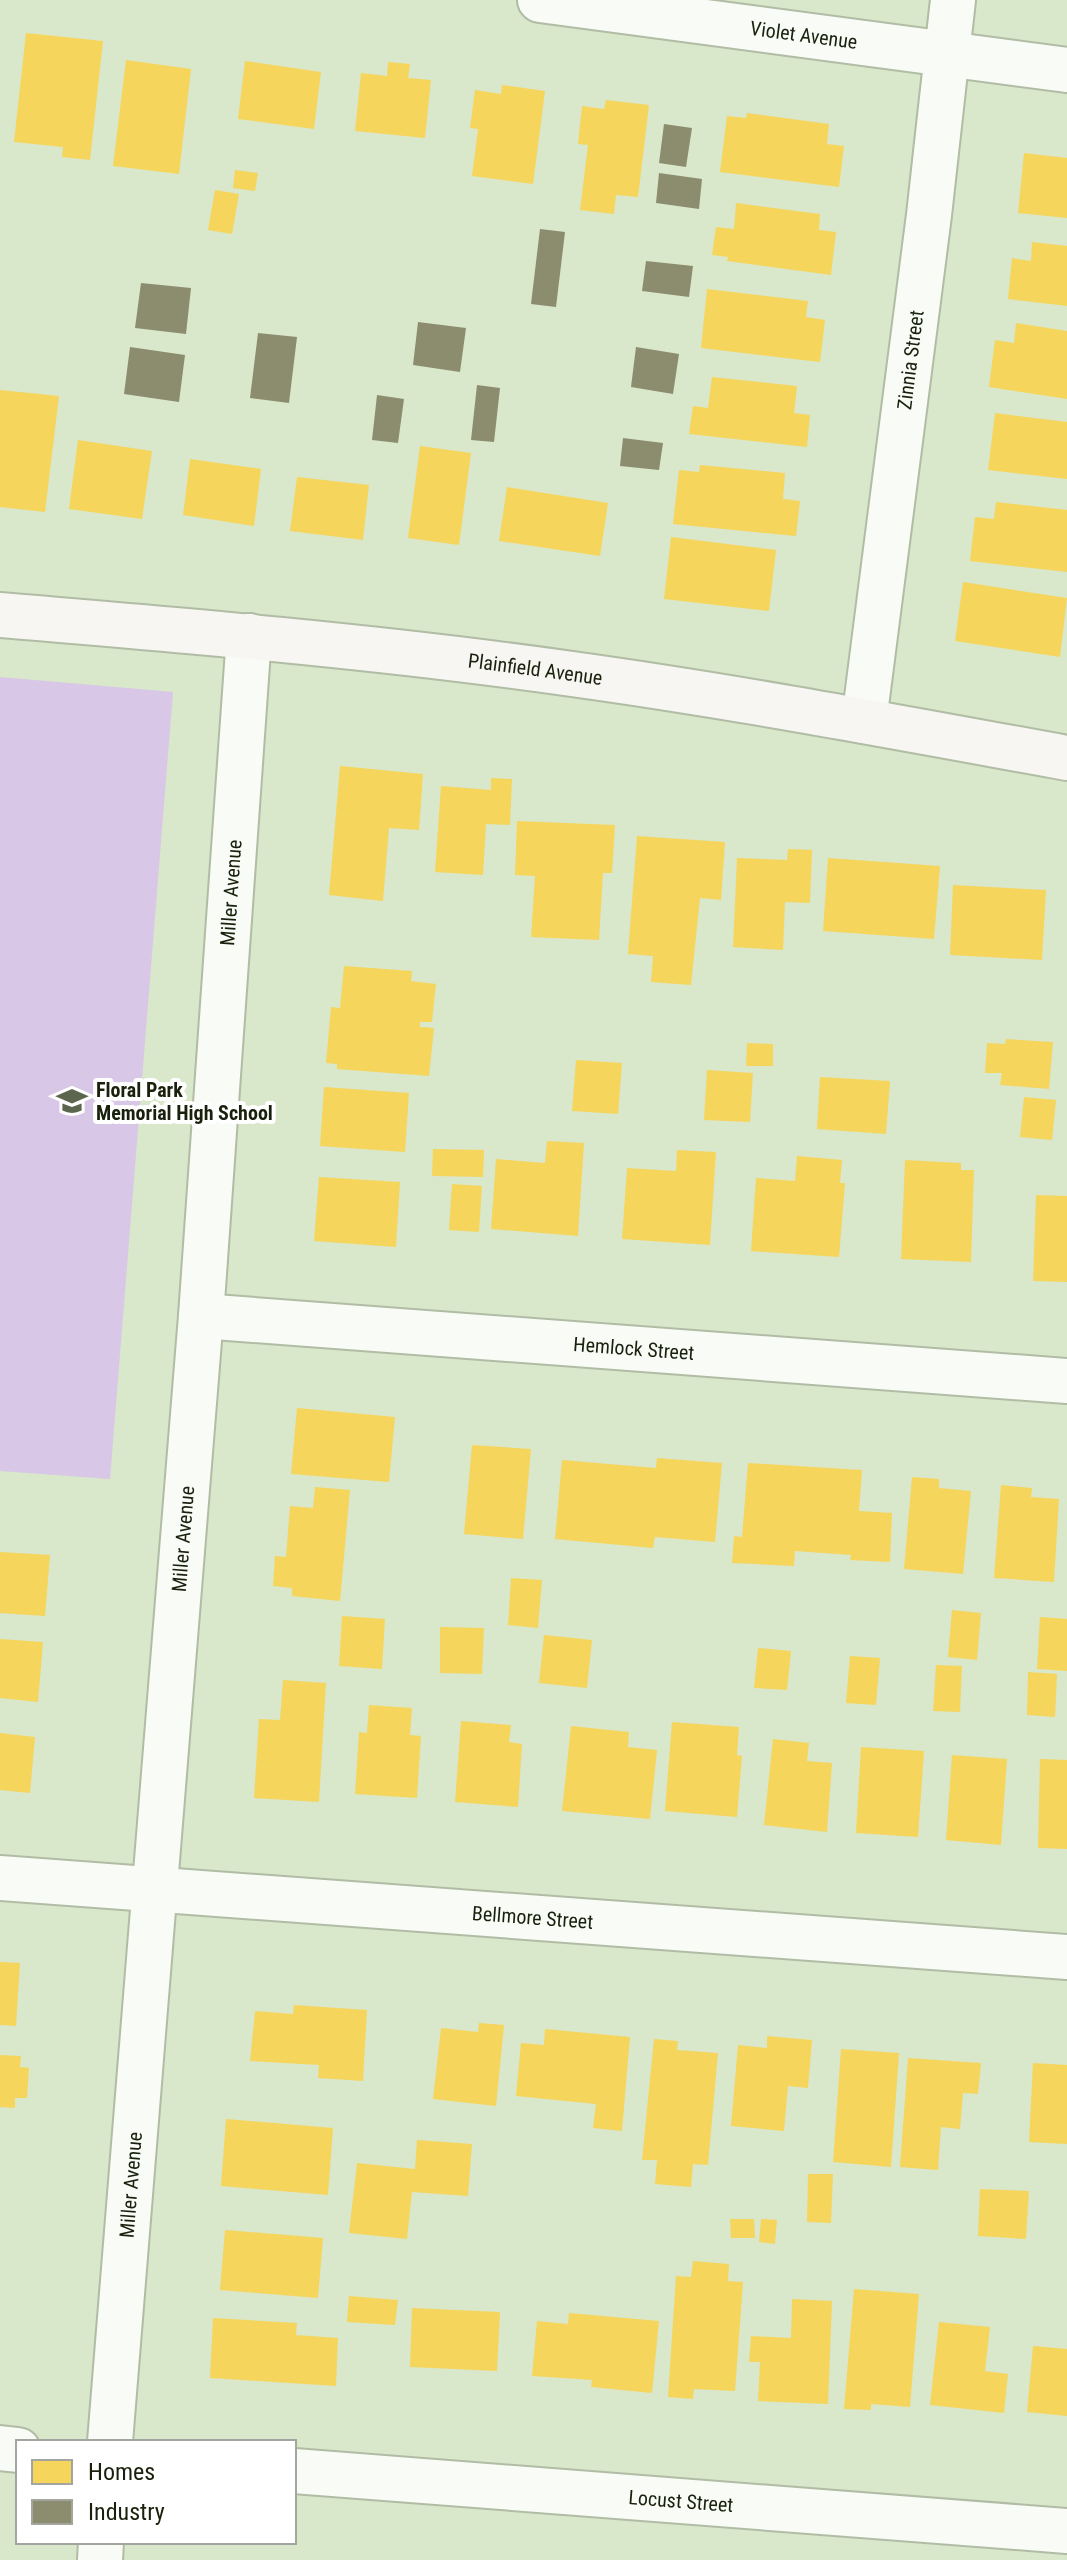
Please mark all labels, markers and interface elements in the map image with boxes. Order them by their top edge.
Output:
street label: Violet Avenue [749,16,859,54]
street label: Zinnia Street [892,309,929,411]
street label: Plainfield Avenue [467,648,604,690]
street label: Miller Avenue [215,839,247,947]
place label: Floral Park Memorial High School [96,1078,273,1125]
school or university icon: Floral Park Memorial High School [55,1084,89,1118]
street label: Hemlock Street [572,1332,695,1365]
street label: Miller Avenue [167,1485,199,1593]
street label: Bellmore Street [471,1901,594,1934]
street label: Miller Avenue [115,2131,147,2239]
legend [16,2440,296,2544]
text: Homes [88,2458,155,2486]
street label: Locust Street [628,2485,734,2517]
text: Industry [88,2498,165,2526]

